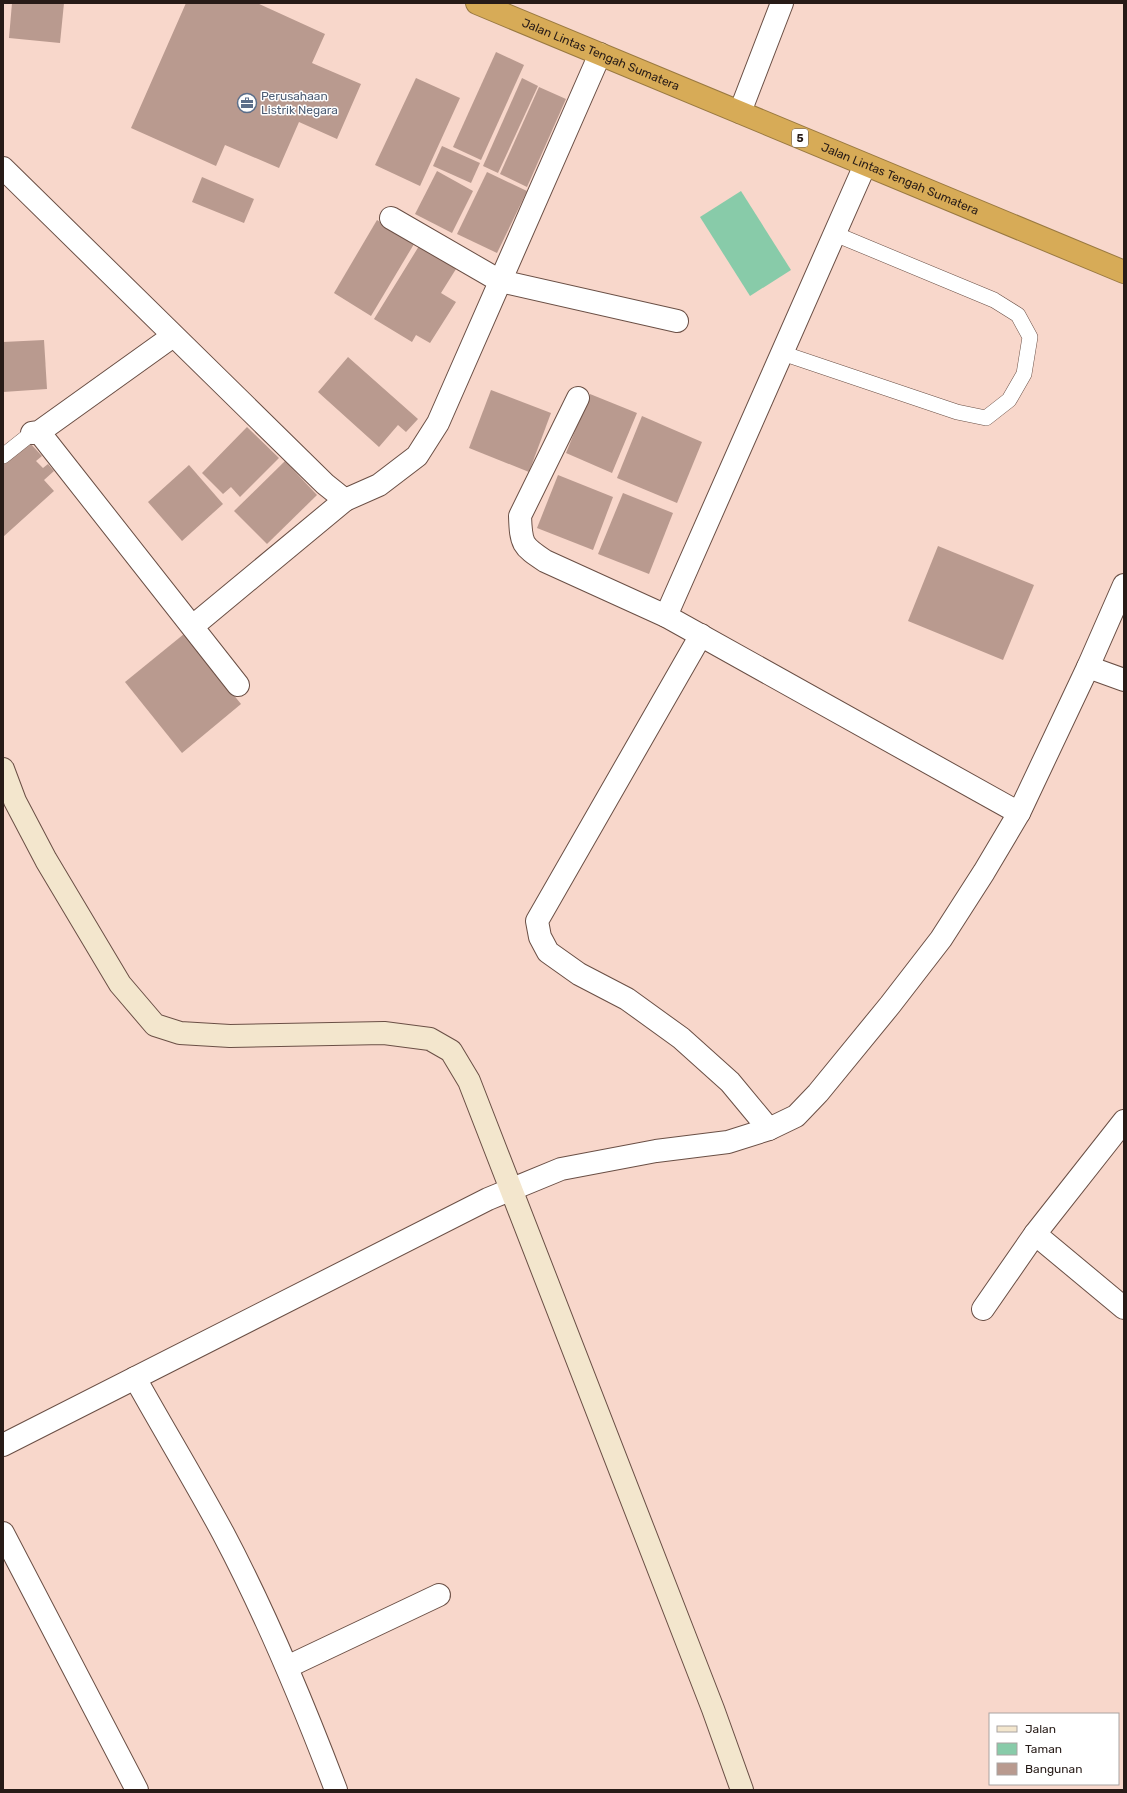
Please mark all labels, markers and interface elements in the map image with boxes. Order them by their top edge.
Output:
street label: Jalan Lintas Tengah Sumatera [520,15,682,93]
place label: Perusahaan Listrik Negara [261,89,338,117]
office icon: Perusahaan Listrik Negara [236,92,258,114]
road number: 5 [792,129,808,147]
street label: Jalan Lintas Tengah Sumatera [819,140,981,218]
legend [989,1713,1119,1785]
text: Jalan [1025,1722,1056,1736]
text: Taman [1025,1742,1062,1756]
text: Bangunan [1025,1762,1082,1776]

